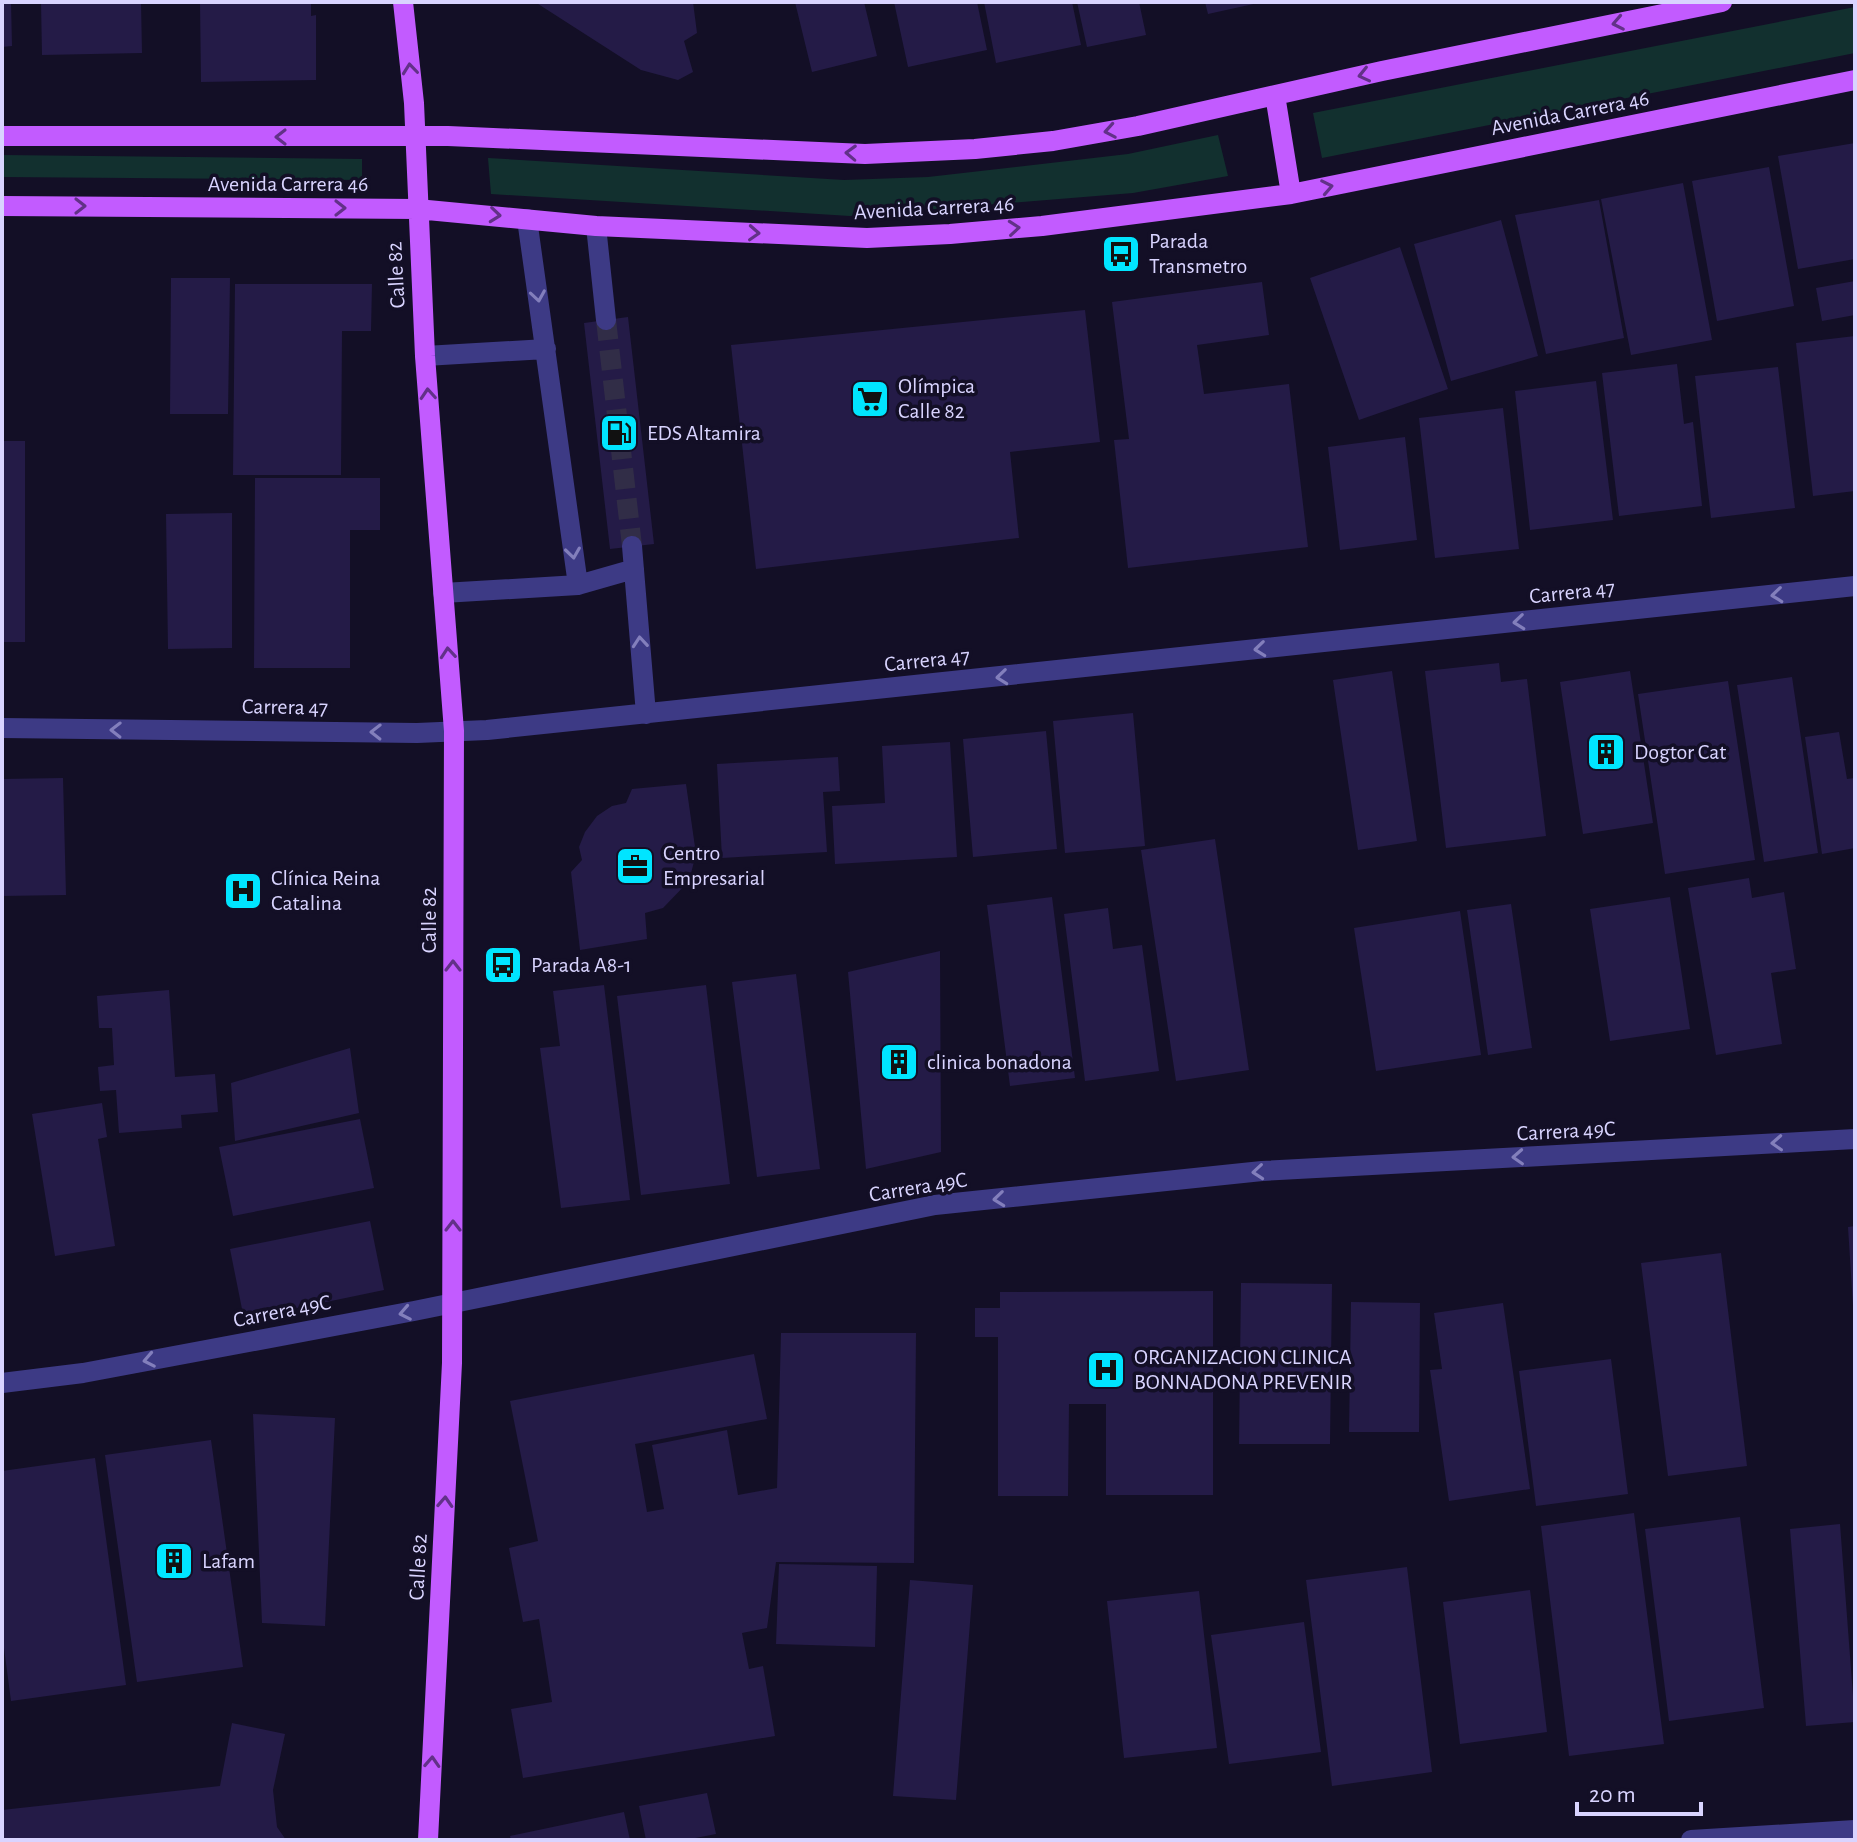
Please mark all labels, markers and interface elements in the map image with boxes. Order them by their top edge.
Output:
one-way arrow [1612,14,1626,31]
one-way arrow [402,62,419,75]
one-way arrow [1357,66,1371,83]
street label: Avenida Carrera 46 [1489,87,1651,139]
one-way arrow [1103,122,1117,139]
one-way arrow [274,128,287,146]
one-way arrow [844,145,857,162]
street label: Avenida Carrera 46 [208,173,368,195]
one-way arrow [1320,179,1333,196]
street label: Avenida Carrera 46 [853,193,1015,223]
one-way arrow [74,197,87,215]
one-way arrow [334,200,347,217]
one-way arrow [489,207,502,224]
one-way arrow [1008,220,1021,237]
one-way arrow [748,224,761,241]
place label: Parada Transmetro [1149,230,1247,277]
bus stop icon: Parada Transmetro [1100,233,1142,275]
street label: Calle 82 [383,241,409,309]
one-way arrow [529,289,546,303]
place label: Olímpica Calle 82 [898,375,975,422]
supermarket icon: Olímpica Calle 82 [849,378,891,420]
one-way arrow [420,387,437,400]
fuel station icon: EDS Altamira [598,412,640,454]
place label: EDS Altamira [647,422,761,444]
one-way arrow [565,547,582,560]
street label: Carrera 47 [1528,577,1616,607]
one-way arrow [1771,586,1784,603]
one-way arrow [1512,613,1525,630]
one-way arrow [632,635,649,648]
one-way arrow [1253,641,1266,658]
street label: Carrera 47 [883,645,971,675]
one-way arrow [440,646,457,659]
one-way arrow [995,668,1008,685]
street label: Carrera 47 [242,695,328,719]
one-way arrow [109,721,122,739]
one-way arrow [369,724,382,741]
building icon: Dogtor Cat [1585,731,1627,773]
place label: Dogtor Cat [1634,741,1726,763]
place label: Centro Empresarial [663,842,765,889]
office icon: Centro Empresarial [614,845,656,887]
place label: Clínica Reina Catalina [271,867,380,914]
hospital icon: Clínica Reina Catalina [222,870,264,912]
street label: Calle 82 [418,887,440,953]
bus stop icon: Parada A8-1 [482,944,524,986]
place label: Parada A8-1 [531,954,632,976]
one-way arrow [444,959,462,972]
building icon: clinica bonadona [878,1041,920,1083]
place label: clinica bonadona [927,1051,1072,1073]
street label: Carrera 49C [1516,1117,1616,1145]
one-way arrow [1770,1134,1783,1151]
one-way arrow [1511,1148,1524,1165]
one-way arrow [1251,1163,1264,1180]
street label: Carrera 49C [868,1168,968,1206]
one-way arrow [992,1190,1005,1207]
one-way arrow [444,1219,462,1232]
street label: Carrera 49C [231,1291,333,1331]
one-way arrow [398,1303,412,1320]
place label: ORGANIZACION CLINICA BONNADONA PREVENIR [1134,1346,1353,1393]
hospital icon: ORGANIZACION CLINICA BONNADONA PREVENIR [1085,1349,1127,1391]
one-way arrow [142,1351,156,1368]
one-way arrow [436,1495,453,1508]
street label: Calle 82 [405,1533,431,1601]
building icon: Lafam [153,1540,195,1582]
place label: Lafam [202,1550,255,1572]
one-way arrow [423,1755,440,1768]
scale bar [1577,1766,1701,1816]
text: 20 m [1589,1783,1636,1807]

